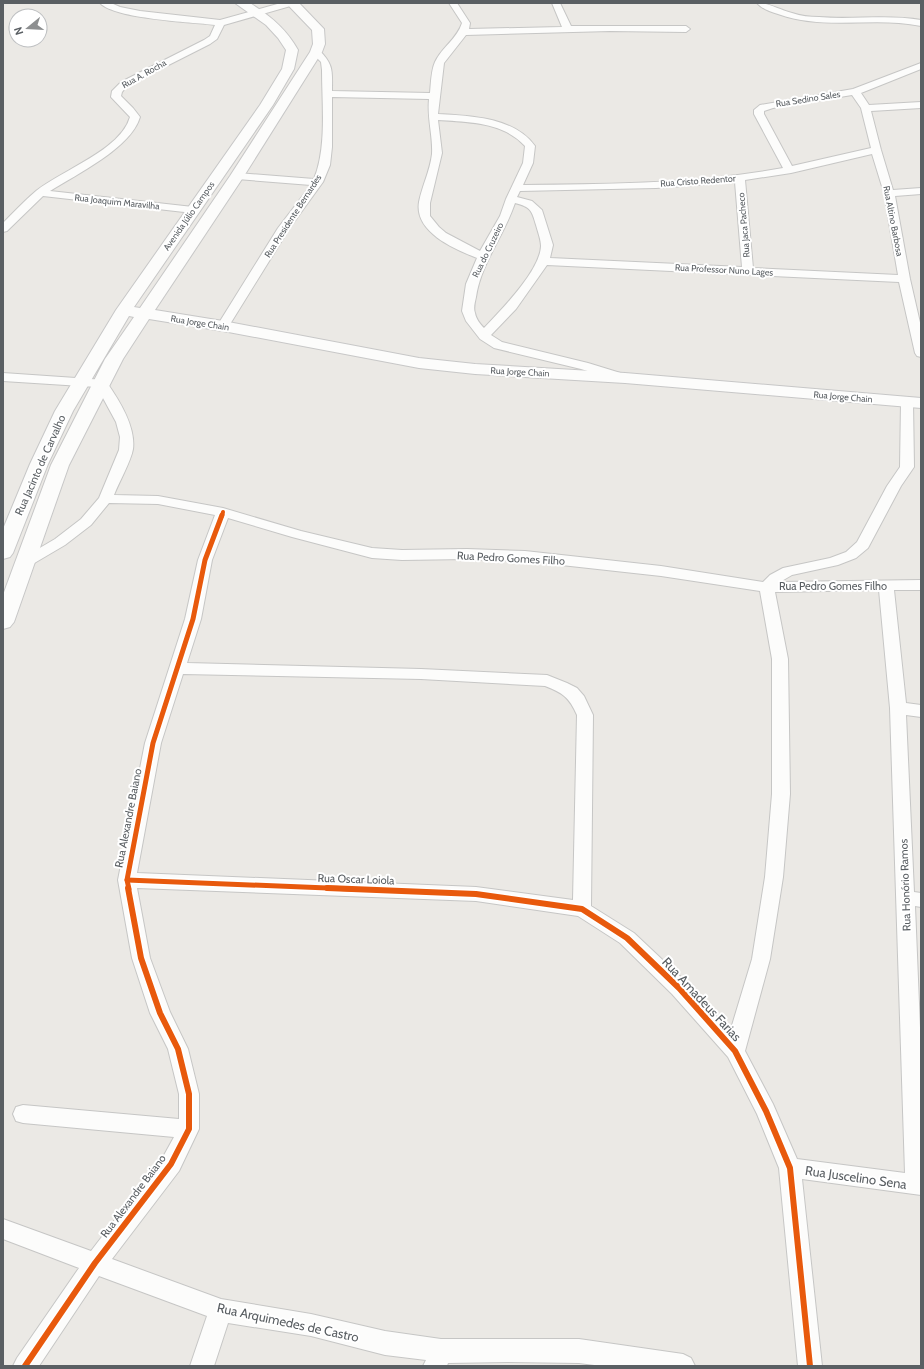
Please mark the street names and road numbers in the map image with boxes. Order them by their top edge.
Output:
street label: Rua A. Rocha [120,56,169,90]
street label: Rua Sedino Sales [775,88,841,109]
street label: Rua Presidente Bernardes [262,172,324,259]
street label: Rua Cristo Redentor [660,172,736,189]
street label: Avenida Júlio Campos [161,179,217,252]
street label: Rua Altino Barbosa [881,185,906,258]
street label: Rua Joaquim Maravilha [74,192,161,212]
street label: Rua Jaca Pacheco [735,192,752,258]
street label: Rua do Cruzeiro [470,220,506,279]
street label: Rua Professor Nuno Lages [675,261,774,278]
street label: Rua Jorge Chain [170,312,230,333]
street label: Rua Jorge Chain [490,364,550,379]
street label: Rua Jorge Chain [813,388,873,405]
street label: Rua Jacinto de Carvalho [12,413,68,517]
street label: Rua Pedro Gomes Filho [457,548,565,568]
street label: Rua Pedro Gomes Filho [779,579,887,593]
street label: Rua Alexandre Baiano [112,767,144,869]
street label: Rua Honório Ramos [896,838,914,931]
street label: Rua Oscar Loiola [317,871,395,887]
street label: Rua Amadeus Farias [659,954,745,1045]
street label: Rua Alexandre Baiano [97,1152,169,1240]
street label: Rua Juscelino Sena [804,1162,909,1192]
street label: Rua Arquimedes de Castro [216,1299,360,1345]

